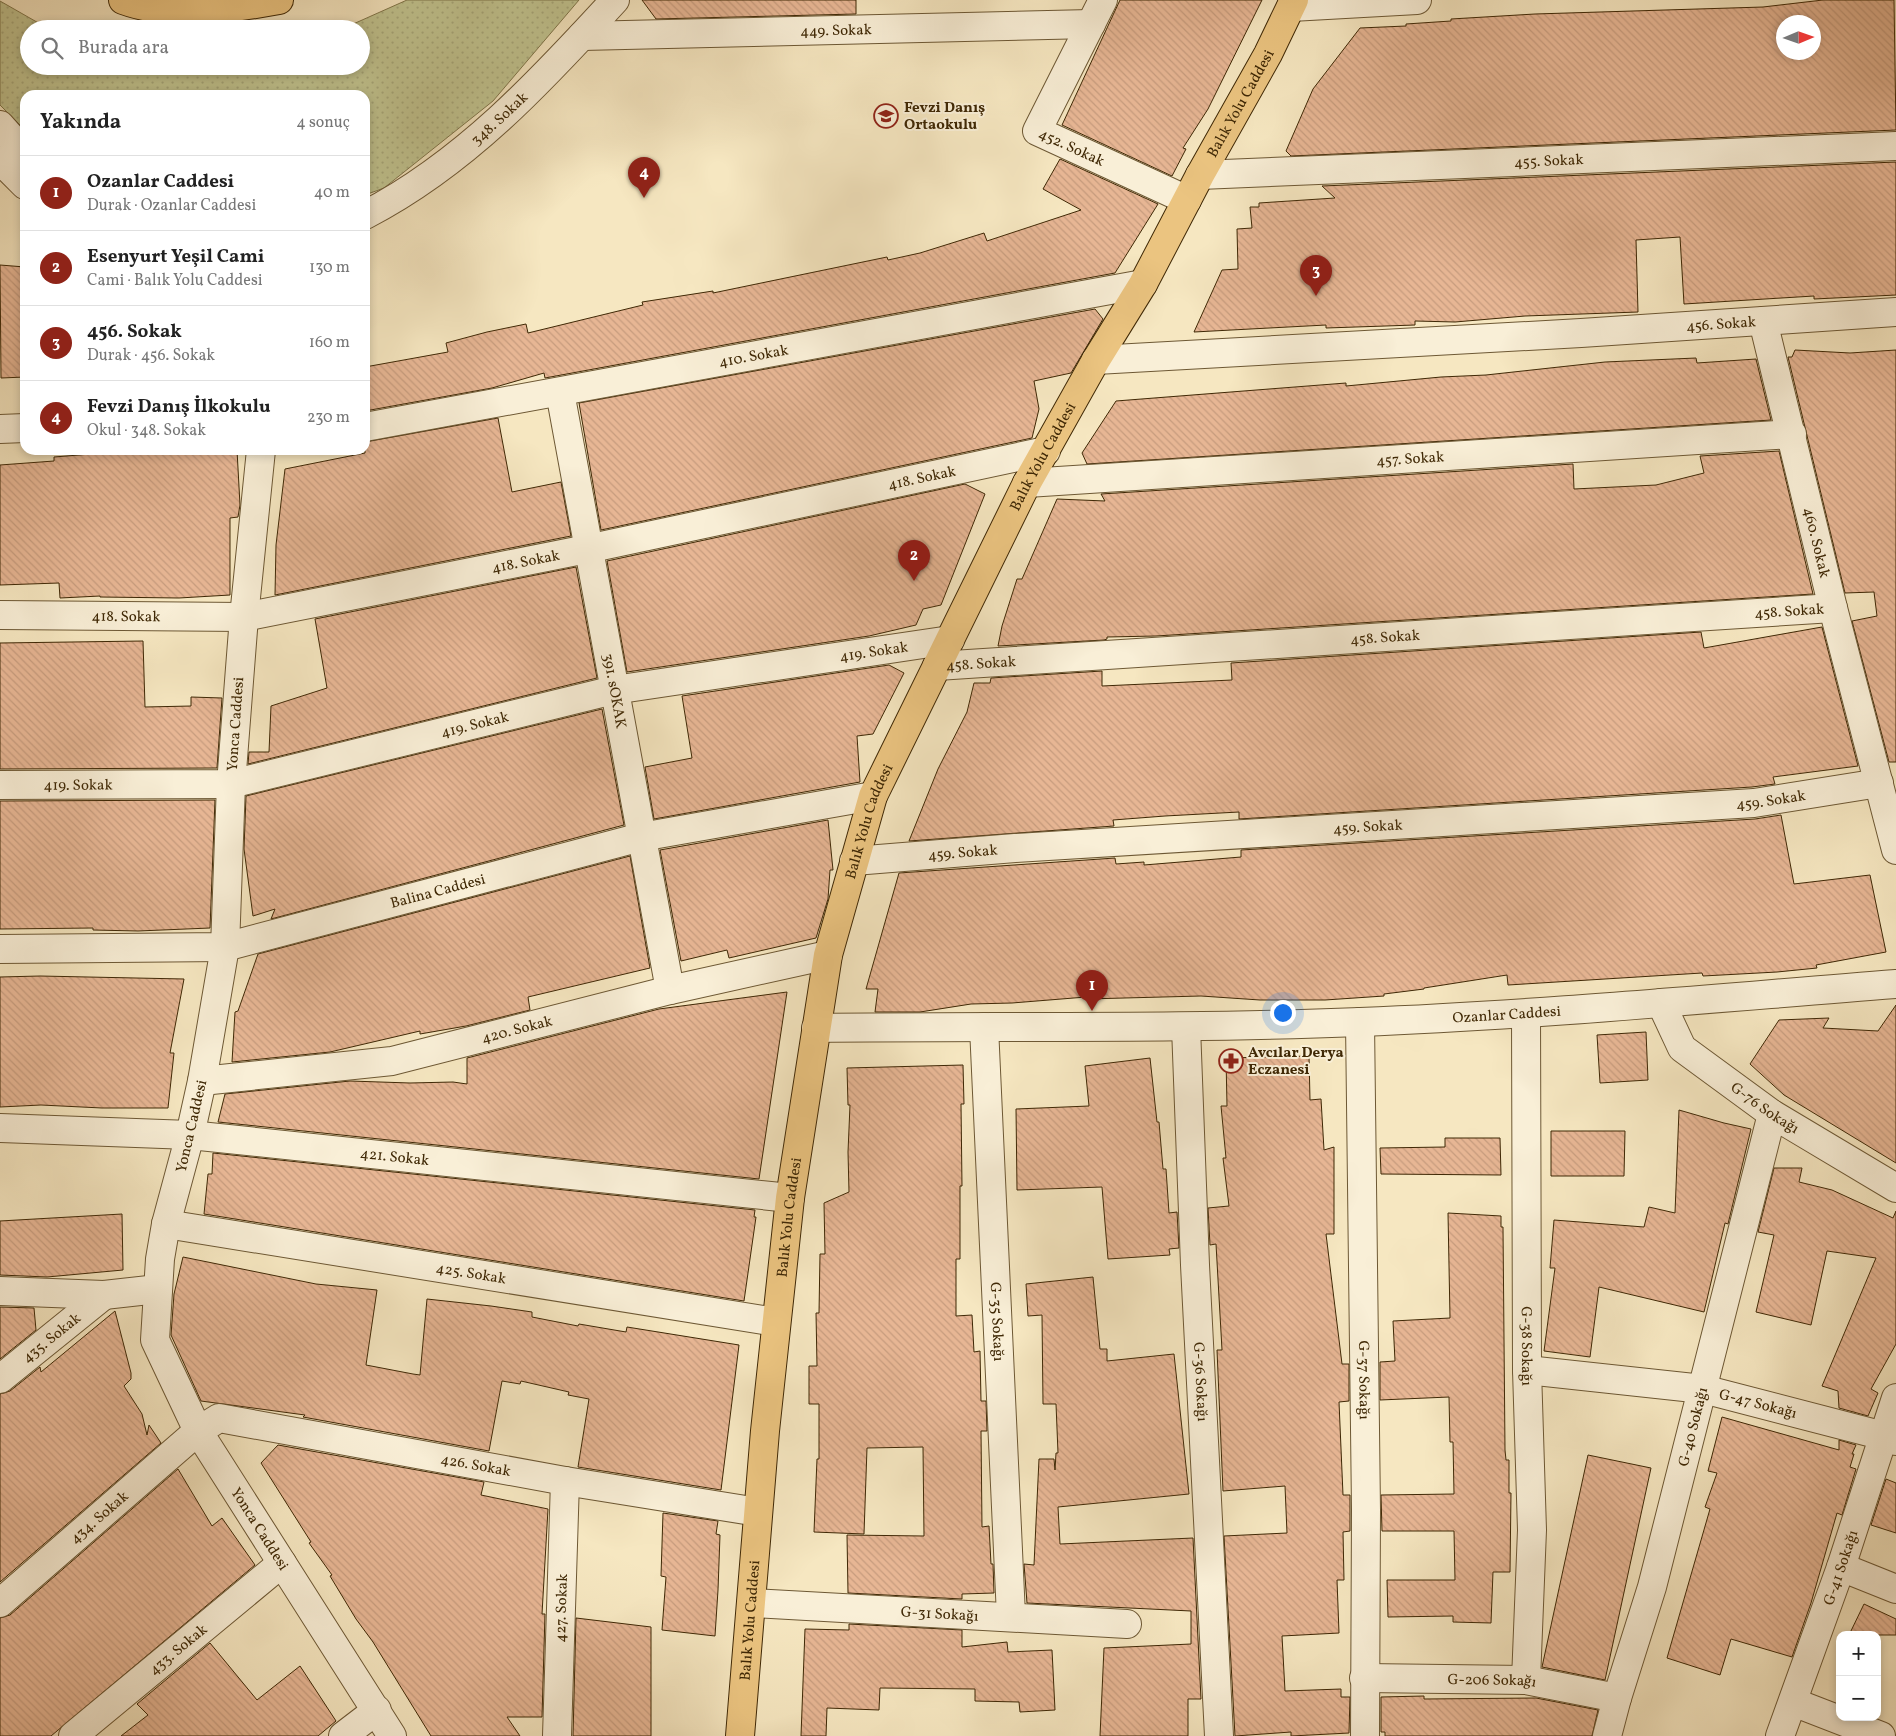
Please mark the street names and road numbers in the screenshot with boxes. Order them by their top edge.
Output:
street label: 449. Sokak [800,20,872,43]
street label: Balık Yolu Caddesi [1203,47,1280,162]
street label: 348. Sokak [467,88,534,151]
street label: 452. Sokak [1035,124,1108,173]
street label: 455. Sokak [1514,150,1584,174]
street label: 456. Sokak [1685,312,1757,338]
street label: 410. Sokak [717,340,790,374]
street label: Balık Yolu Caddesi [1006,399,1082,515]
street label: 457. Sokak [1376,447,1445,473]
street label: 418. Sokak [886,462,958,496]
street label: 460. Sokak [1797,505,1834,580]
street label: 418. Sokak [490,546,562,580]
street label: 458. Sokak [1754,600,1825,625]
street label: 418. Sokak [91,607,161,628]
street label: 458. Sokak [1350,626,1421,651]
street label: 419. Sokak [838,637,910,668]
street label: 391. sOKAK [596,652,631,730]
street label: 458. Sokak [945,652,1017,677]
street label: Yonca Caddesi [223,676,250,772]
street label: 419. Sokak [439,707,511,744]
street label: Balık Yolu Caddesi [841,761,899,882]
street label: 419. Sokak [43,776,113,797]
street label: 459. Sokak [1736,786,1807,816]
street label: 459. Sokak [1332,815,1403,841]
street label: 459. Sokak [927,840,998,867]
street label: Balina Caddesi [388,870,488,915]
street label: Ozanlar Caddesi [1452,1002,1562,1030]
street label: 420. Sokak [480,1011,555,1050]
street label: Yonca Caddesi [172,1078,213,1175]
street label: G-76 Sokağı [1726,1078,1803,1140]
street label: 421. Sokak [359,1144,430,1172]
street label: Balık Yolu Caddesi [773,1156,808,1279]
street label: 425. Sokak [434,1259,507,1290]
street label: G-35 Sokağı [984,1282,1008,1362]
street label: G-38 Sokağı [1515,1306,1536,1386]
street label: 435. Sokak [19,1309,86,1369]
street label: G-37 Sokağı [1352,1340,1374,1420]
street label: G-36 Sokağı [1187,1341,1212,1422]
street label: G-40 Sokağı [1674,1385,1714,1469]
street label: G-47 Sokağı [1717,1385,1799,1425]
street label: 426. Sokak [439,1450,512,1483]
street label: Yonca Caddesi [225,1484,293,1575]
street label: 434. Sokak [66,1487,134,1550]
street label: G-41 Sokağı [1819,1528,1864,1609]
street label: Balık Yolu Caddesi [736,1559,766,1682]
street label: 427. Sokak [551,1573,574,1643]
street label: G-31 Sokağı [900,1602,979,1628]
street label: 433. Sokak [145,1620,212,1681]
street label: G-206 Sokağı [1447,1670,1538,1694]

